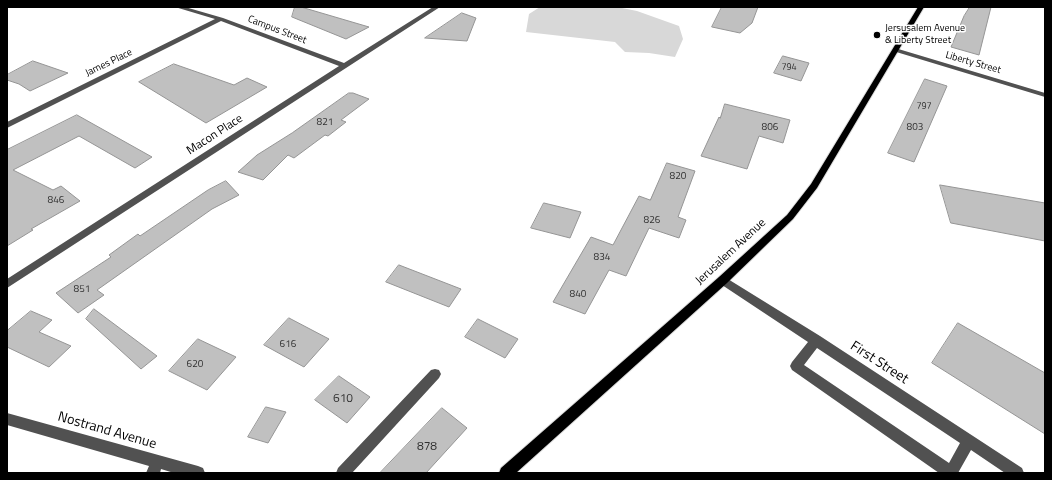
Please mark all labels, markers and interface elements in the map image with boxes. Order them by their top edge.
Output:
street label: Campus Street [246,13,308,47]
place label: Jersusalem Avenue & Liberty Street [885,23,965,46]
marker: Jersusalem Avenue & Liberty Street [872,30,882,40]
street label: James Place [84,46,134,80]
street label: Liberty Street [944,49,1002,77]
house number: 794 [781,63,797,73]
house number: 797 [916,102,932,112]
street label: Macon Place [184,112,246,158]
house number: 821 [317,117,333,129]
house number: 806 [762,122,778,134]
house number: 803 [907,122,923,134]
house number: 820 [670,171,686,183]
house number: 846 [48,195,64,207]
house number: 826 [644,215,660,227]
street label: Jerusalem Avenue [693,216,769,288]
house number: 834 [594,252,610,264]
house number: 851 [74,284,90,296]
house number: 840 [570,289,586,301]
street label: First Street [847,338,911,388]
house number: 616 [280,339,296,351]
house number: 620 [187,359,203,371]
house number: 610 [333,392,353,406]
street label: Nostrand Avenue [56,409,158,453]
house number: 878 [417,440,437,454]

